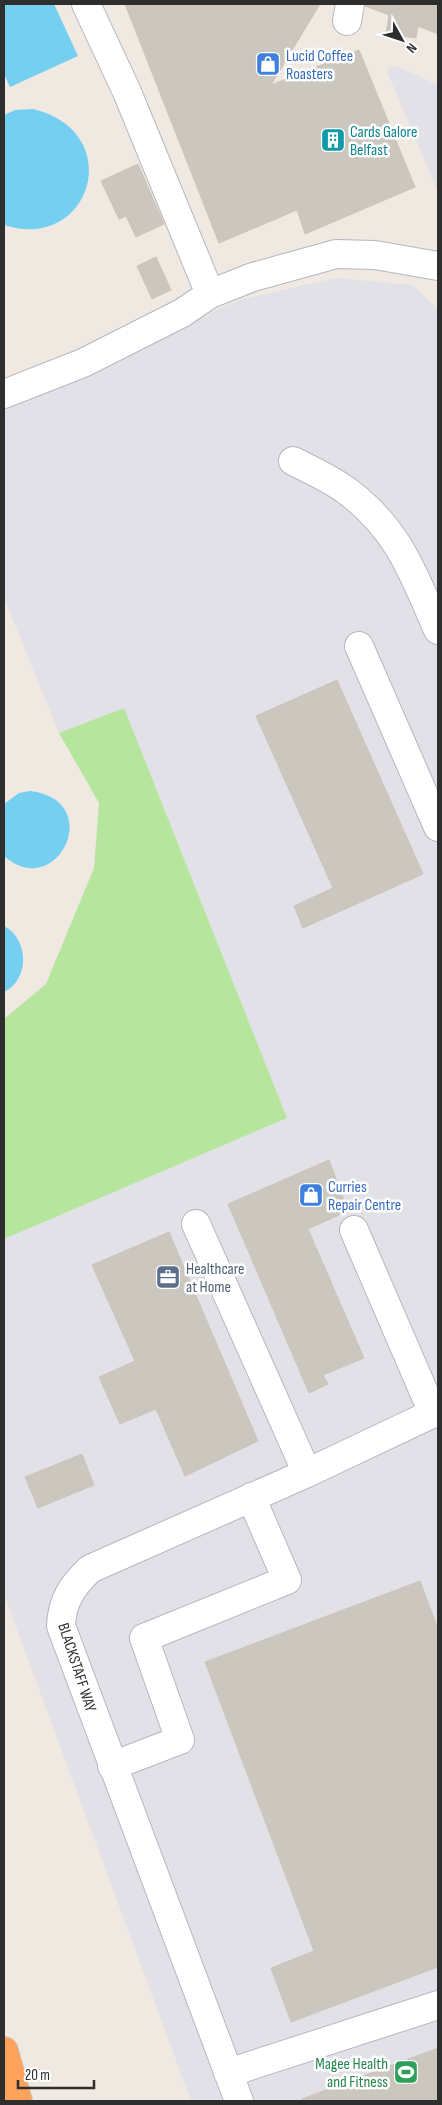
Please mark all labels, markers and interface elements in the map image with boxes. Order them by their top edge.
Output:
north arrow [377,15,427,65]
text: N [403,40,420,56]
place label: Lucid Coffee Roasters [286,47,353,84]
shop icon: Lucid Coffee Roasters [255,51,281,77]
place label: Cards Galore Belfast [350,123,417,160]
building icon: Cards Galore Belfast [320,127,346,153]
place label: Curries Repair Centre [328,1178,401,1215]
shop icon: Curries Repair Centre [298,1182,324,1208]
place label: Healthcare at Home [186,1260,245,1297]
office icon: Healthcare at Home [155,1264,181,1290]
street label: BLACKSTAFF WAY [53,1621,100,1715]
place label: Magee Health and Fitness [315,2055,388,2092]
scale bar [18,2058,94,2090]
sports icon: Magee Health and Fitness [393,2059,419,2085]
text: 20 m [25,2066,50,2085]

